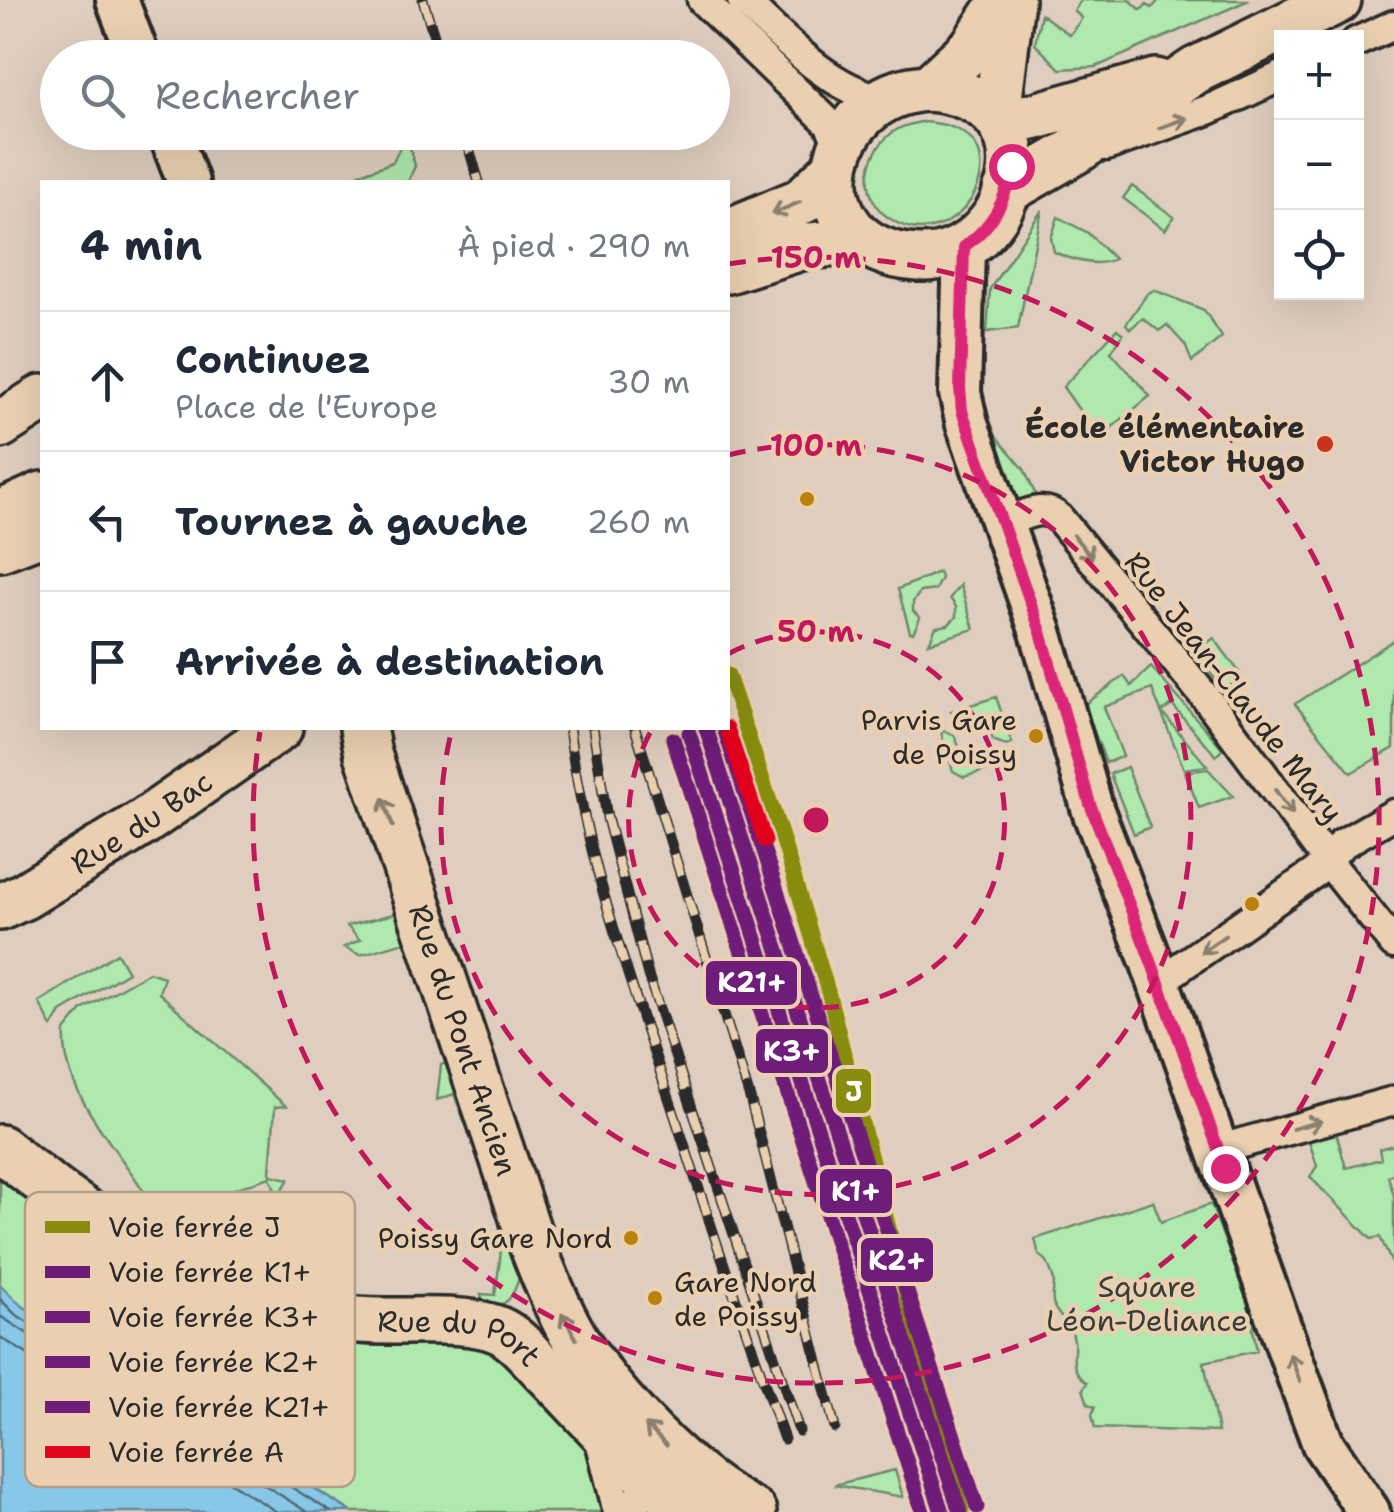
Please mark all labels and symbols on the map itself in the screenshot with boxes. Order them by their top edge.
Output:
one-way arrow [1157,113,1188,131]
route start [989,144,1035,190]
one-way arrow [771,200,802,218]
text: 150 m [771,237,861,278]
place label: École élémentaire Victor Hugo [1024,406,1305,482]
text: 100 m [770,425,862,466]
marker: École élémentaire Victor Hugo [1314,433,1336,455]
unlabelled marker [797,489,817,509]
one-way arrow [1072,533,1094,559]
street label: Rue Jean-Claude Mary [1115,543,1353,831]
text: 50 m [777,611,855,652]
place label: Parvis Gare de Poissy [861,701,1017,773]
marker: Parvis Gare de Poissy [1026,726,1046,746]
street label: Rue du Bac [63,760,220,883]
one-way arrow [1273,788,1294,815]
one-way arrow [377,797,395,829]
centre of rings [798,802,834,838]
unlabelled marker [1242,894,1262,914]
street label: Rue du Pont Ancien [399,899,528,1181]
one-way arrow [1200,933,1228,954]
line badge: K21+ [704,959,799,1007]
text: K21+ [717,963,787,1001]
line badge: K3+ [754,1027,830,1075]
text: K3+ [763,1032,821,1070]
line badge: J [834,1067,873,1115]
text: J [845,1072,863,1110]
one-way arrow [1291,1114,1322,1133]
route end [1203,1146,1249,1192]
line badge: K1+ [818,1167,894,1215]
text: K1+ [831,1172,881,1210]
legend [25,1192,355,1487]
text: Voie ferrée J [108,1208,280,1246]
place label: Poissy Gare Nord [378,1219,612,1257]
marker: Poissy Gare Nord [621,1228,641,1248]
line badge: K2+ [859,1236,935,1284]
text: K2+ [868,1241,926,1279]
text: Voie ferrée K1+ [108,1253,312,1291]
place label: Gare Nord de Poissy [674,1263,817,1335]
park label: Square Léon-Deliance [1046,1266,1248,1341]
marker: Gare Nord de Poissy [645,1288,665,1308]
text: Voie ferrée K3+ [108,1298,320,1336]
street label: Rue du Port [377,1300,551,1375]
one-way arrow [558,1312,578,1341]
text: Voie ferrée K2+ [108,1343,320,1381]
one-way arrow [1285,1353,1303,1384]
text: Voie ferrée K21+ [108,1388,330,1426]
one-way arrow [645,1424,669,1448]
text: Voie ferrée A [108,1433,284,1471]

